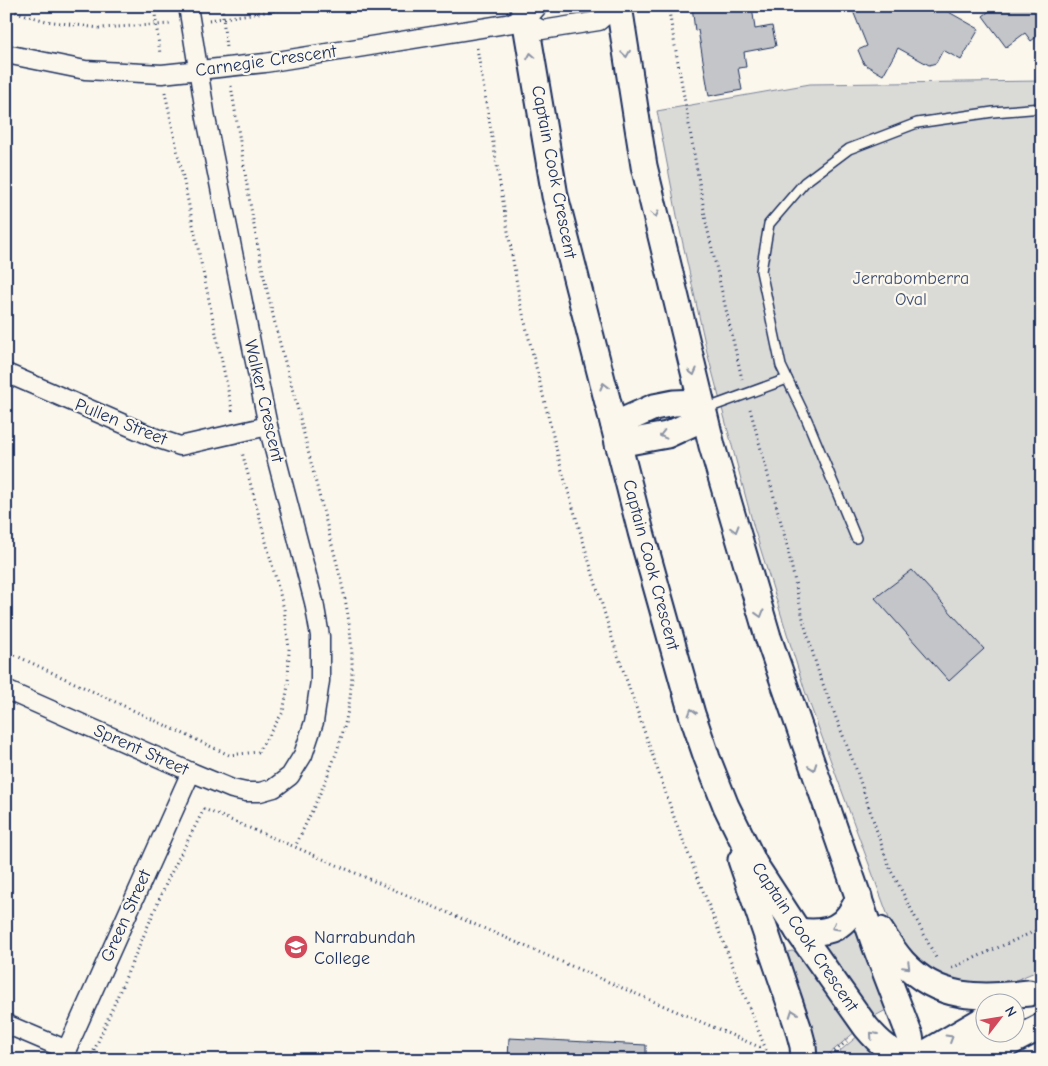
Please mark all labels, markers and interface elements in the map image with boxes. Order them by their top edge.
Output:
street label: Carnegie Crescent [194,41,339,81]
one-way arrow [621,50,631,59]
one-way arrow [527,52,537,61]
street label: Captain Cook Crescent [527,84,581,261]
one-way arrow [649,210,660,219]
park label: Jerrabomberra Oval [853,268,969,310]
street label: Walker Crescent [240,338,289,465]
one-way arrow [687,368,698,377]
one-way arrow [599,381,610,390]
street label: Pullen Street [72,394,171,450]
one-way arrow [658,429,667,440]
street label: Captain Cook Crescent [618,477,684,653]
one-way arrow [730,524,740,533]
one-way arrow [755,609,765,617]
one-way arrow [687,708,697,716]
street label: Sprent Street [90,720,192,781]
one-way arrow [807,762,817,771]
street label: Captain Cook Crescent [747,858,863,1016]
street label: Green Street [96,866,156,965]
one-way arrow [832,921,841,931]
place label: Narrabundah College [314,927,416,969]
school or university icon: Narrabundah College [283,934,309,960]
one-way arrow [901,960,910,969]
north arrow [976,994,1026,1044]
text: N [1001,1003,1020,1020]
one-way arrow [789,1009,799,1017]
one-way arrow [870,1032,879,1041]
one-way arrow [944,1035,953,1045]

